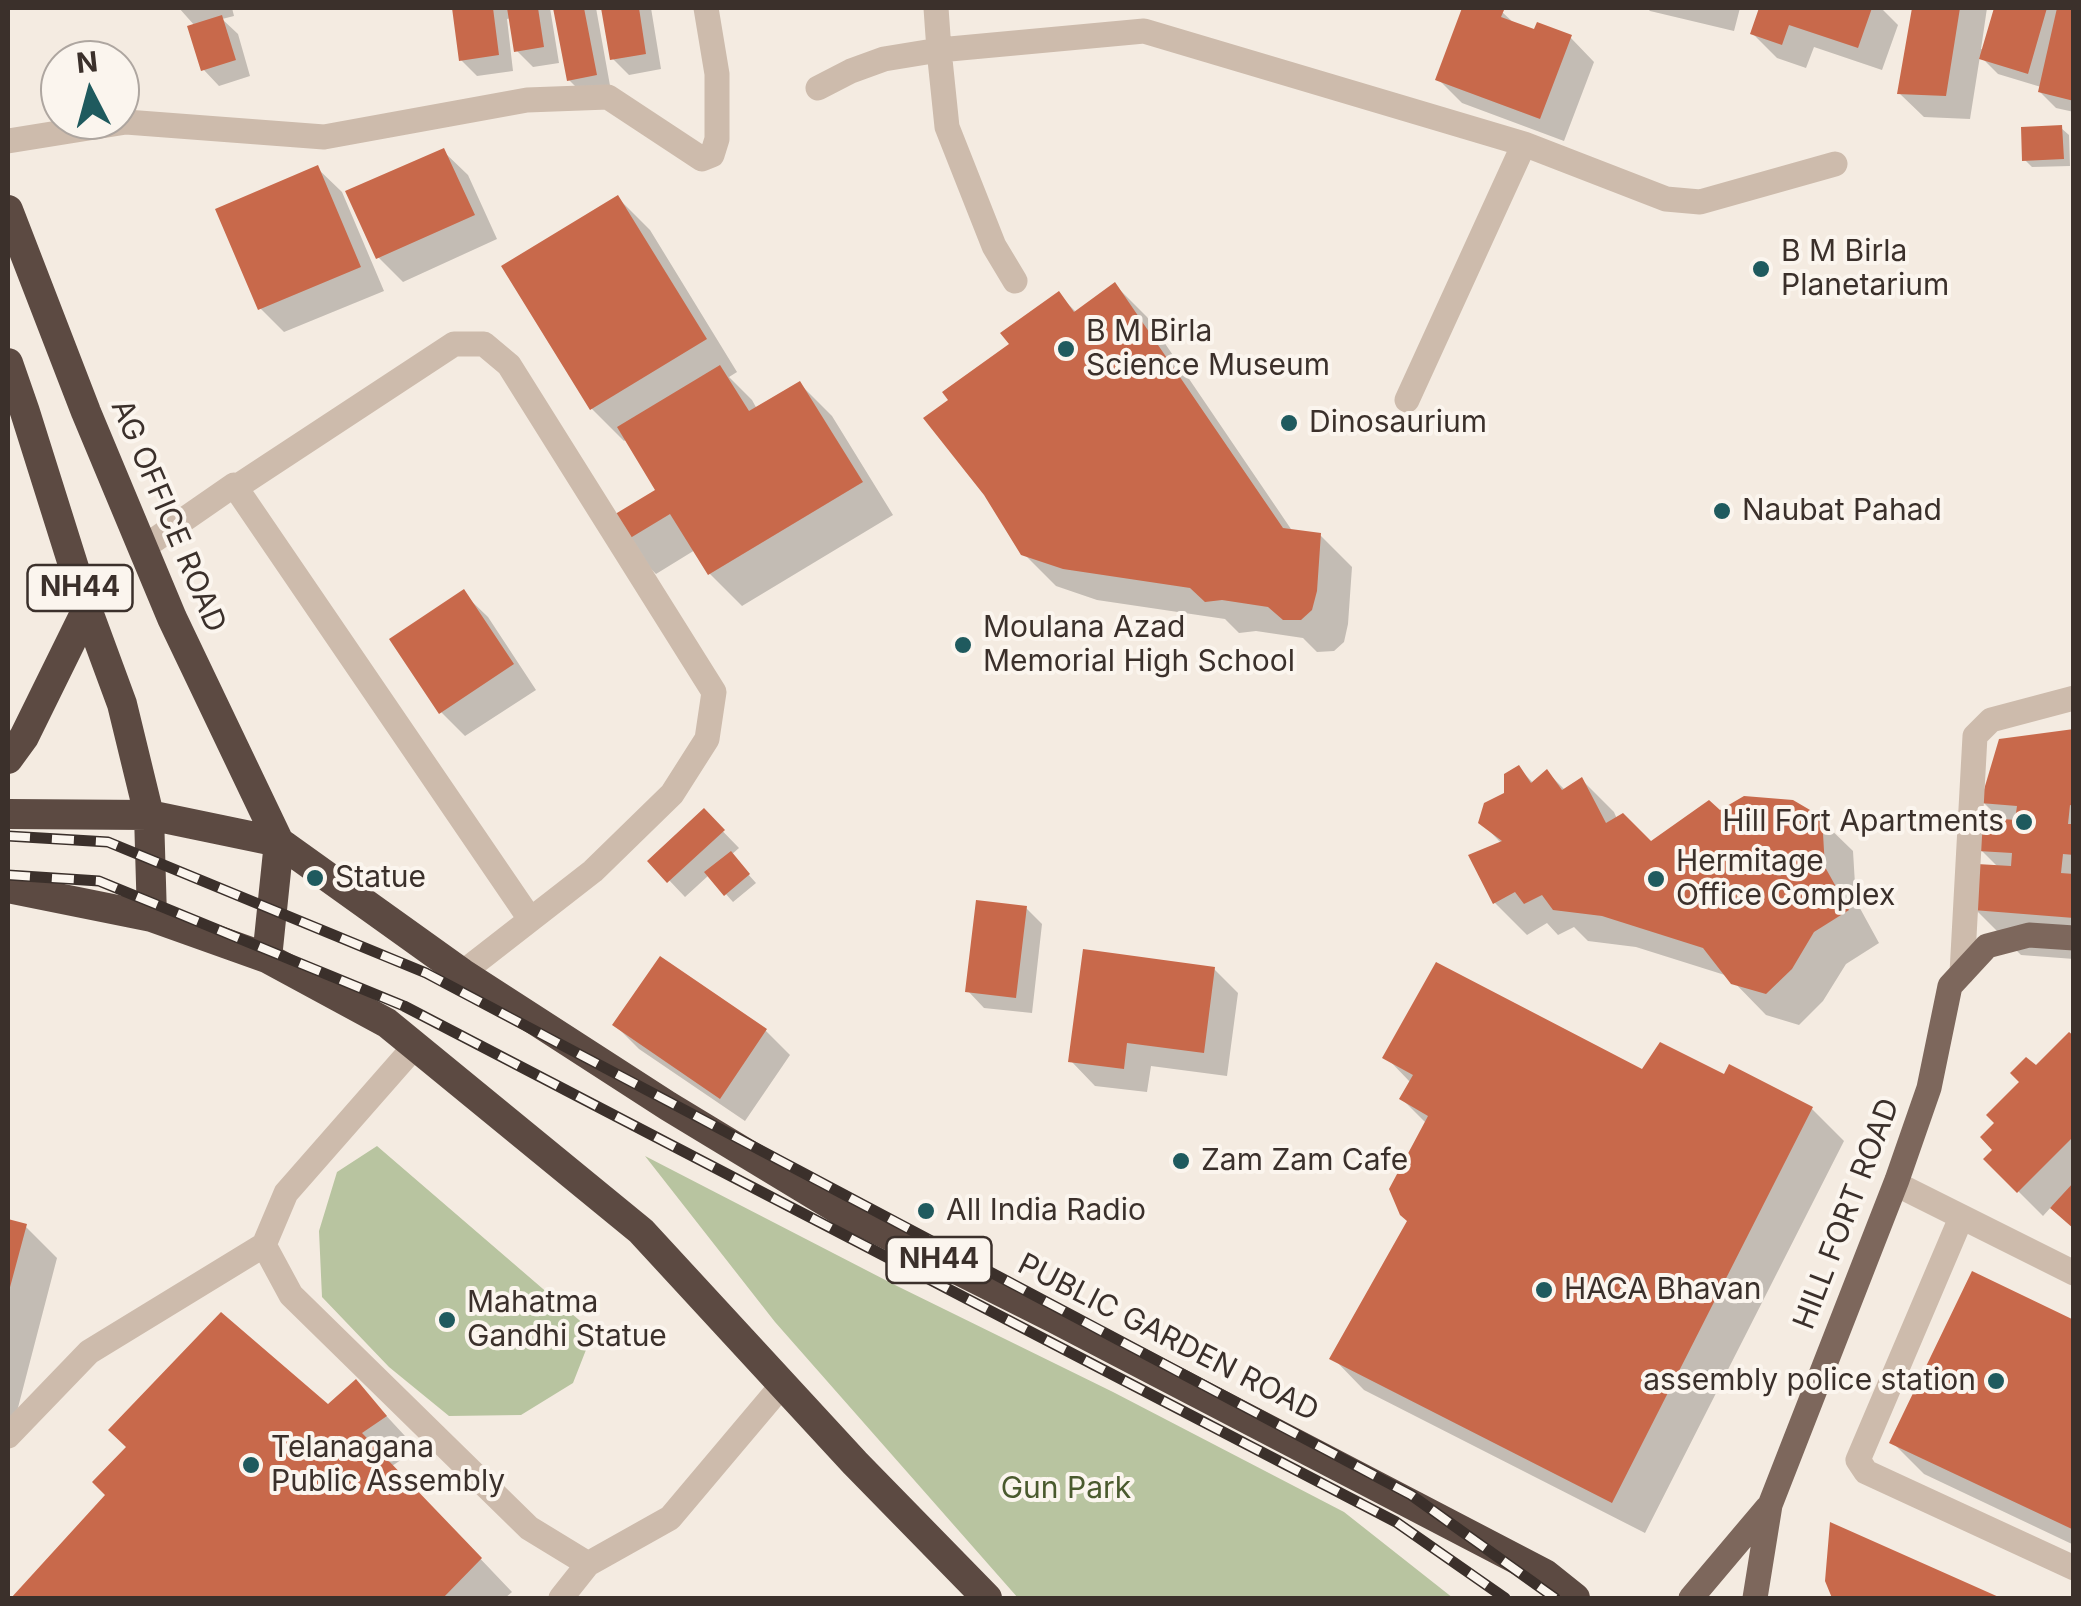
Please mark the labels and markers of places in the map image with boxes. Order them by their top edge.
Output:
place label: B M Birla Planetarium [1781,234,1949,304]
marker: B M Birla Planetarium [1750,258,1772,280]
place label: B M Birla Science Museum [1086,314,1330,384]
marker: B M Birla Science Museum [1055,338,1077,360]
place label: Dinosaurium [1309,405,1487,441]
marker: Dinosaurium [1278,412,1300,434]
place label: Naubat Pahad [1742,493,1942,529]
marker: Naubat Pahad [1711,500,1733,522]
place label: Moulana Azad Memorial High School [983,610,1295,680]
marker: Moulana Azad Memorial High School [952,634,974,656]
place label: Hill Fort Apartments [1722,804,2004,840]
marker: Hill Fort Apartments [2013,811,2035,833]
place label: Hermitage Office Complex [1676,844,1895,914]
place label: Statue [335,860,426,896]
marker: Statue [304,867,326,889]
marker: Hermitage Office Complex [1645,868,1667,890]
place label: Zam Zam Cafe [1201,1143,1408,1179]
marker: Zam Zam Cafe [1170,1150,1192,1172]
place label: All India Radio [946,1193,1146,1229]
marker: All India Radio [915,1200,937,1222]
place label: HACA Bhavan [1564,1272,1761,1308]
marker: HACA Bhavan [1533,1279,1555,1301]
place label: Mahatma Gandhi Statue [467,1285,667,1356]
marker: Mahatma Gandhi Statue [436,1309,458,1331]
place label: assembly police station [1643,1363,1976,1399]
marker: assembly police station [1985,1370,2007,1392]
place label: Telanagana Public Assembly [271,1430,505,1500]
marker: Telanagana Public Assembly [240,1454,262,1476]

